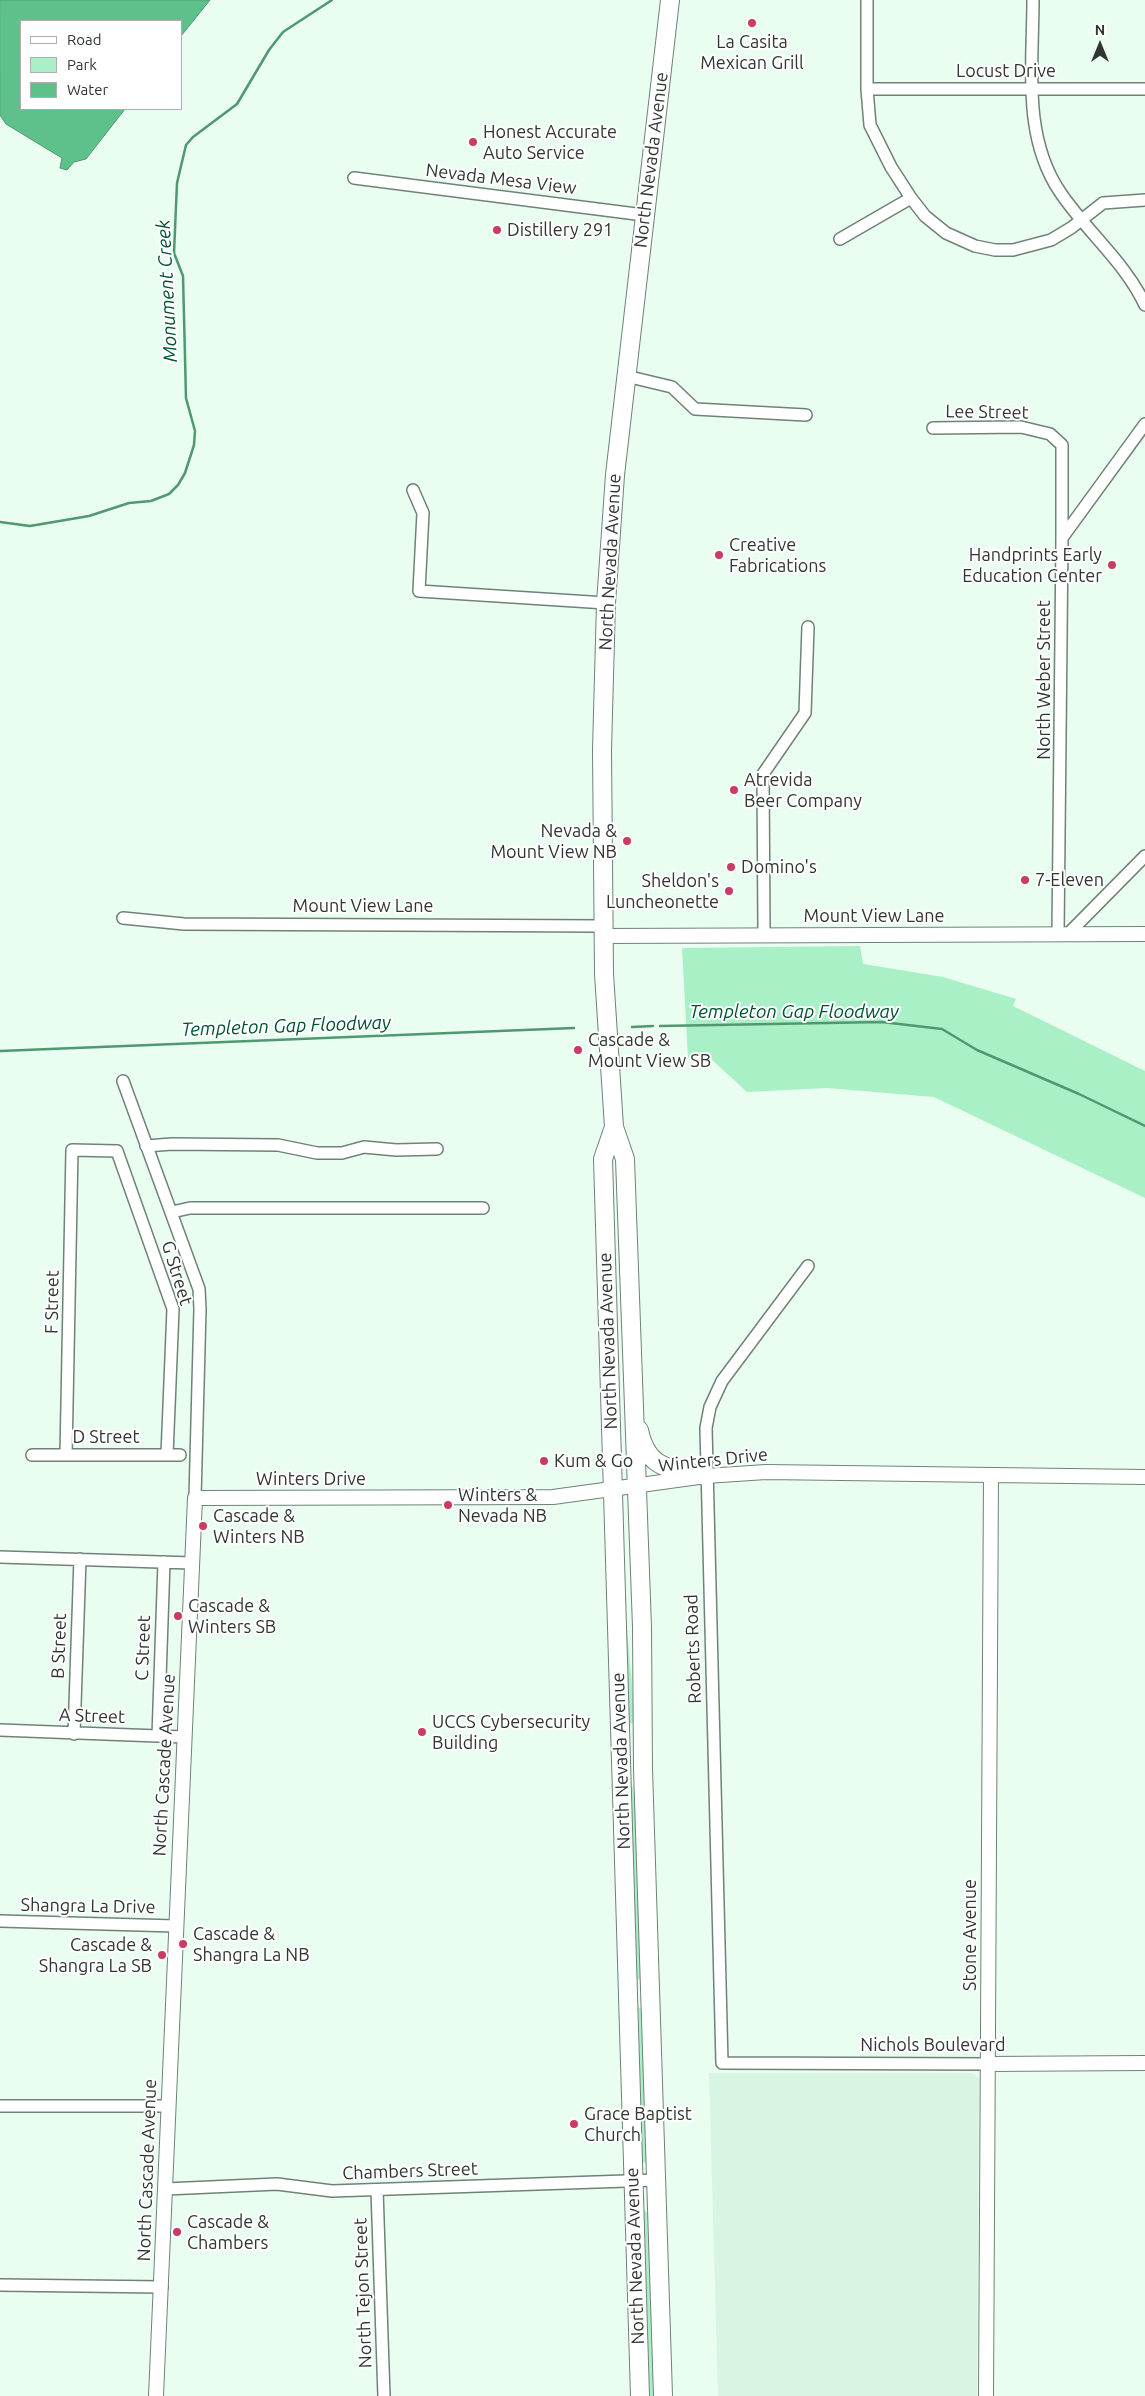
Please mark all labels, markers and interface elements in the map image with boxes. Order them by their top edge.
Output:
marker: La Casita Mexican Grill [746,17,758,29]
legend [20,20,182,110]
north arrow [1075,20,1125,70]
text: N [1095,22,1105,38]
text: Road [67,31,102,48]
place label: La Casita Mexican Grill [700,31,804,74]
text: Park [67,56,97,73]
street label: Locust Drive [956,60,1056,82]
street label: North Nevada Avenue [629,71,673,249]
text: Water [67,81,108,98]
place label: Honest Accurate Auto Service [483,121,617,163]
marker: Honest Accurate Auto Service [467,136,479,148]
street label: Nevada Mesa View [424,159,578,199]
water label: Monument Creek [152,219,182,363]
place label: Distillery 291 [507,219,613,241]
marker: Distillery 291 [491,224,503,236]
street label: Lee Street [945,400,1029,424]
street label: North Nevada Avenue [595,473,625,651]
place label: Creative Fabrications [729,534,826,576]
place label: Handprints Early Education Center [962,544,1102,586]
marker: Creative Fabrications [713,549,725,561]
marker: Handprints Early Education Center [1106,559,1118,571]
street label: North Weber Street [1033,600,1055,760]
place label: Atrevida Beer Company [744,769,862,812]
marker: Atrevida Beer Company [728,784,740,796]
place label: Nevada & Mount View NB [490,820,617,862]
marker: Nevada & Mount View NB [621,835,633,847]
place label: Domino's [741,856,817,878]
marker: Domino's [725,861,737,873]
place label: 7-Eleven [1035,869,1104,891]
place label: Sheldon's Luncheonette [606,870,719,912]
marker: 7-Eleven [1019,874,1031,886]
marker: Sheldon's Luncheonette [723,885,735,897]
street label: Mount View Lane [293,895,433,917]
street label: Mount View Lane [804,905,944,927]
water label: Templeton Gap Floodway [689,1001,899,1023]
water label: Templeton Gap Floodway [181,1011,391,1041]
place label: Cascade & Mount View SB [588,1029,711,1072]
marker: Cascade & Mount View SB [572,1044,584,1056]
street label: G Street [157,1238,197,1308]
street label: North Nevada Avenue [594,1252,622,1430]
street label: F Street [41,1270,63,1334]
street label: D Street [72,1426,140,1448]
street label: Winters Drive [657,1444,769,1476]
place label: Kum & Go [554,1450,633,1472]
marker: Kum & Go [538,1455,550,1467]
street label: Winters Drive [256,1468,366,1490]
place label: Winters & Nevada NB [458,1484,547,1526]
marker: Winters & Nevada NB [442,1499,454,1511]
place label: Cascade & Winters NB [213,1505,305,1548]
marker: Cascade & Winters NB [197,1520,209,1532]
street label: Roberts Road [680,1594,706,1704]
place label: Cascade & Winters SB [188,1595,276,1638]
marker: Cascade & Winters SB [172,1610,184,1622]
street label: B Street [47,1613,71,1679]
street label: C Street [131,1615,155,1681]
street label: North Nevada Avenue [607,1672,635,1850]
street label: North Cascade Avenue [148,1673,180,1857]
street label: A Street [59,1704,125,1728]
place label: UCCS Cybersecurity Building [432,1711,590,1754]
marker: UCCS Cybersecurity Building [416,1726,428,1738]
street label: Stone Avenue [959,1879,981,1991]
street label: Shangra La Drive [20,1894,156,1918]
place label: Cascade & Shangra La NB [193,1923,310,1966]
place label: Cascade & Shangra La SB [39,1934,152,1976]
marker: Cascade & Shangra La NB [177,1938,189,1950]
marker: Cascade & Shangra La SB [156,1949,168,1961]
street label: Nichols Boulevard [860,2034,1006,2056]
street label: North Cascade Avenue [133,2078,161,2262]
place label: Grace Baptist Church [584,2103,692,2146]
marker: Grace Baptist Church [568,2118,580,2130]
street label: Chambers Street [342,2158,478,2184]
street label: North Nevada Avenue [621,2167,649,2345]
place label: Cascade & Chambers [187,2211,269,2254]
street label: North Tejon Street [350,2218,376,2368]
marker: Cascade & Chambers [171,2226,183,2238]

